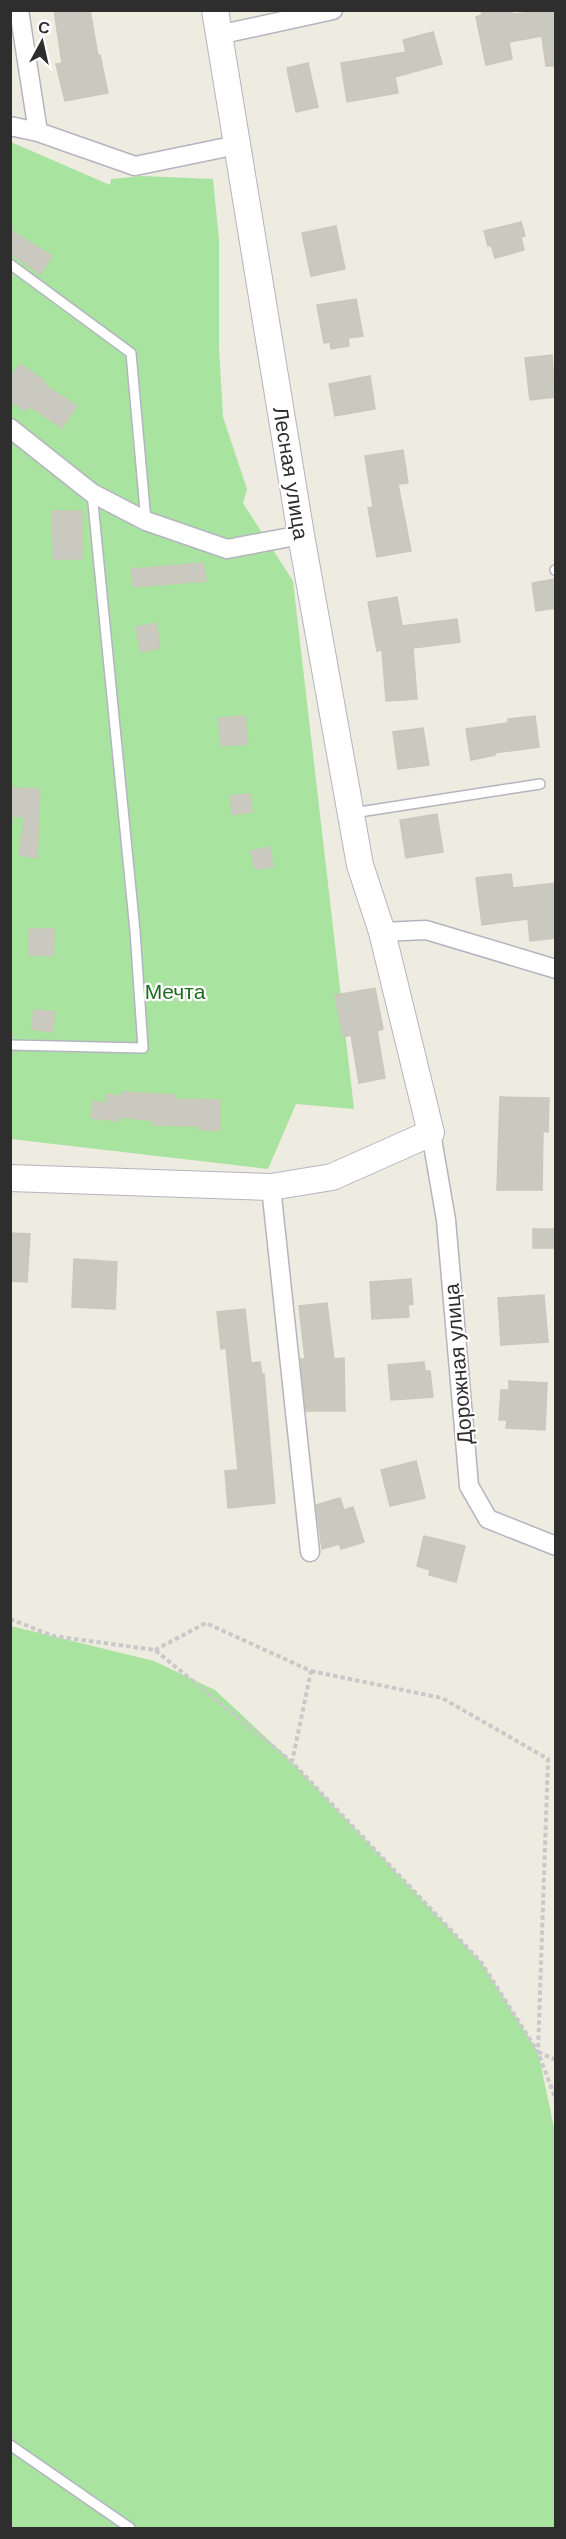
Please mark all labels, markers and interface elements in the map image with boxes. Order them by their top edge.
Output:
north arrow [12,12,72,72]
text: С [37,18,51,37]
street label: Лесная улица [269,405,313,541]
park label: Мечта [145,980,206,1003]
street label: Дорожная улица [439,1282,476,1445]

